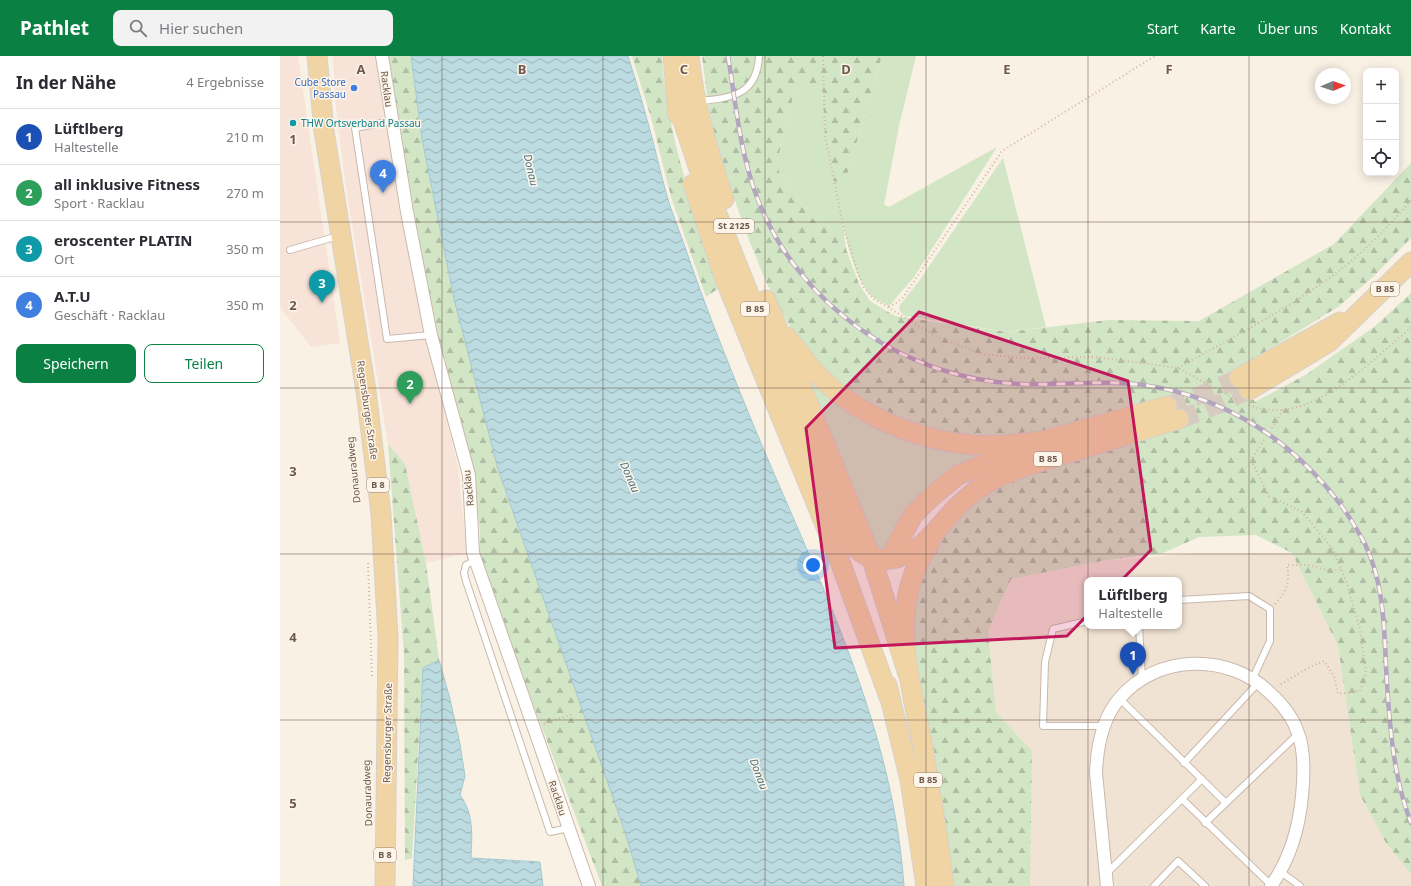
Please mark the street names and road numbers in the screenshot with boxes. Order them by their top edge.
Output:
street label: Racklau [378,70,396,108]
road number: St 2125 [714,219,754,233]
road number: B 85 [1371,282,1399,296]
road number: B 85 [741,302,769,316]
street label: Regensburger Straße [354,359,382,461]
street label: Donauradweg [343,436,363,504]
road number: B 85 [1034,452,1062,466]
street label: Racklau [459,469,477,507]
road number: B 8 [367,478,389,492]
street label: Regensburger Straße [379,682,395,783]
street label: Donauradweg [359,759,375,827]
road number: B 85 [914,773,942,787]
street label: Racklau [545,779,571,817]
road number: B 8 [374,848,396,862]

